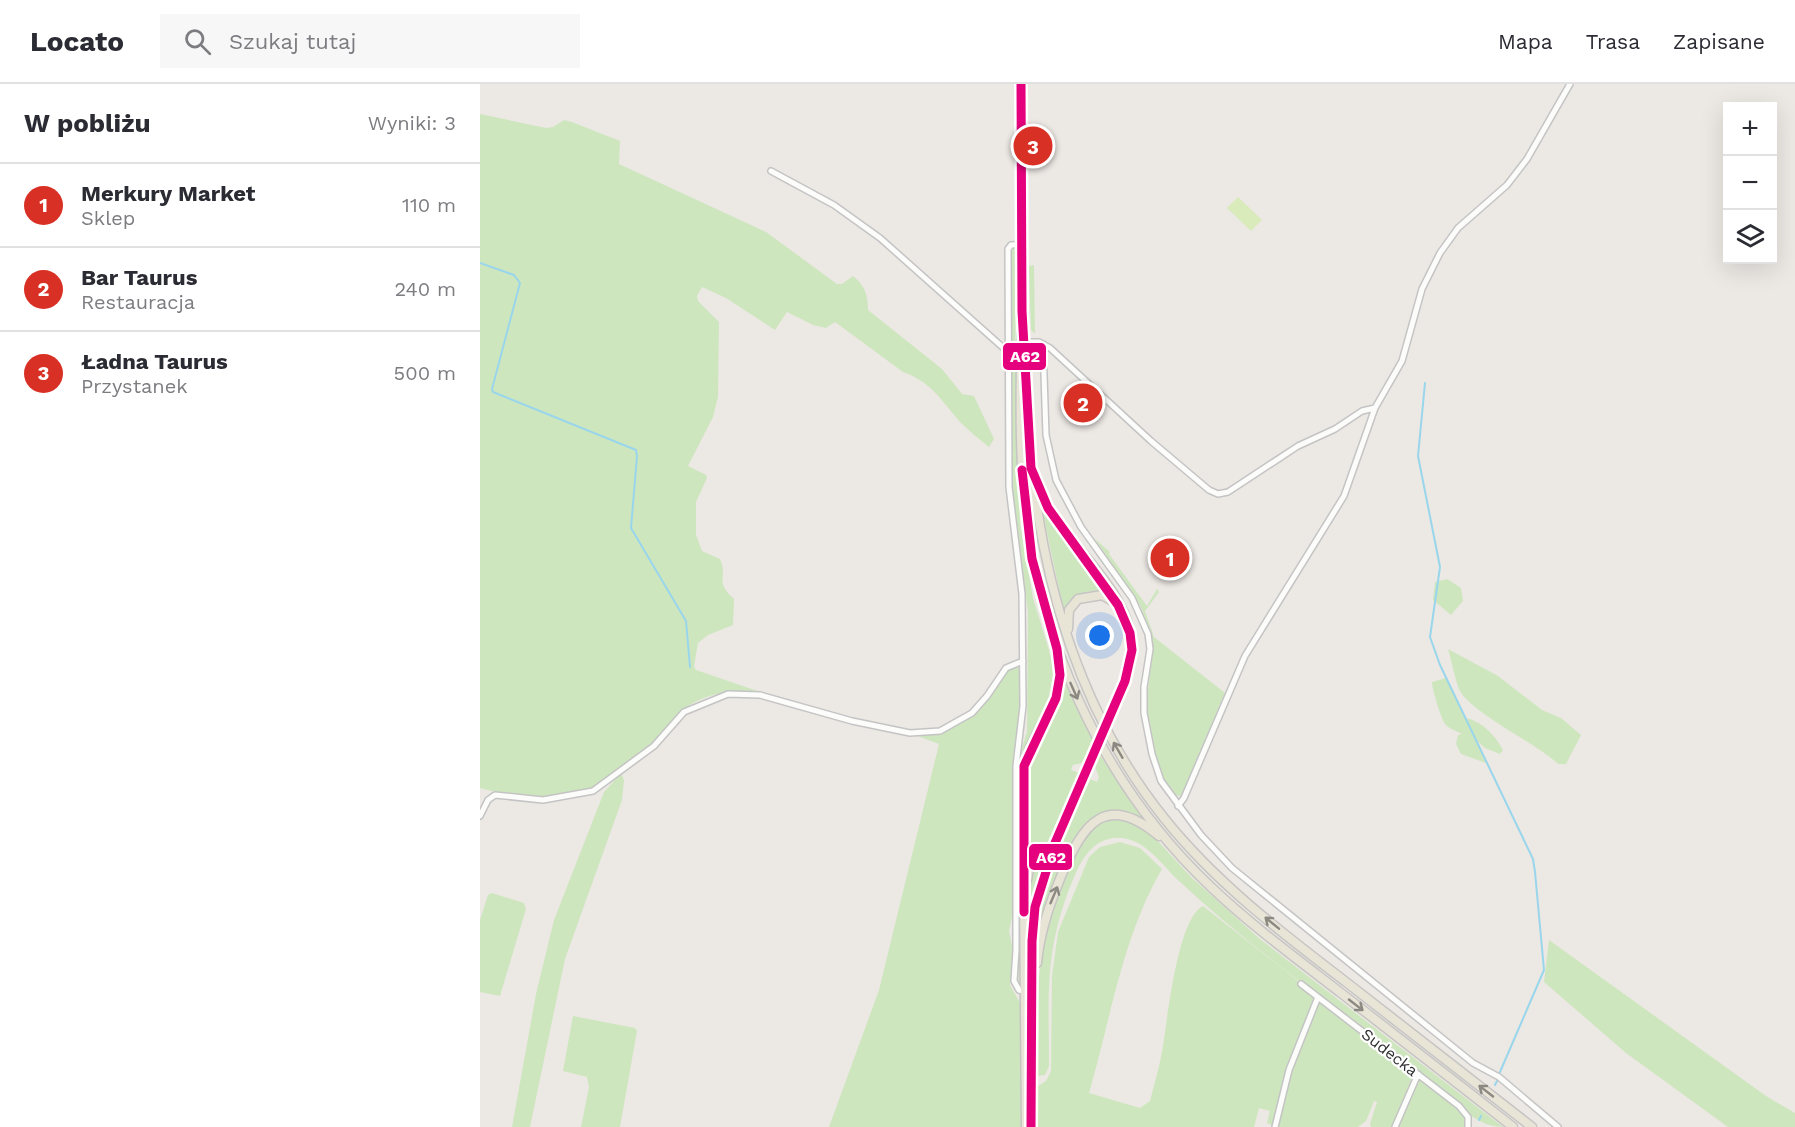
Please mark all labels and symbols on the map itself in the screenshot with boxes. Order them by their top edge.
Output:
pin: 3 [1014,124,1052,168]
line badge: A62 [1002,342,1047,371]
text: A62 [1010,347,1040,366]
pin: 2 [1064,380,1102,426]
pin: 1 [1150,536,1190,580]
your location [1085,621,1114,650]
one-way arrow [1070,682,1081,700]
one-way arrow [1112,742,1124,759]
line badge: A62 [1028,843,1073,871]
text: A62 [1036,848,1066,867]
one-way arrow [1049,886,1060,904]
one-way arrow [1265,916,1280,930]
one-way arrow [1348,998,1364,1011]
street label: Sudecka [1358,1025,1422,1080]
one-way arrow [1478,1085,1494,1098]

